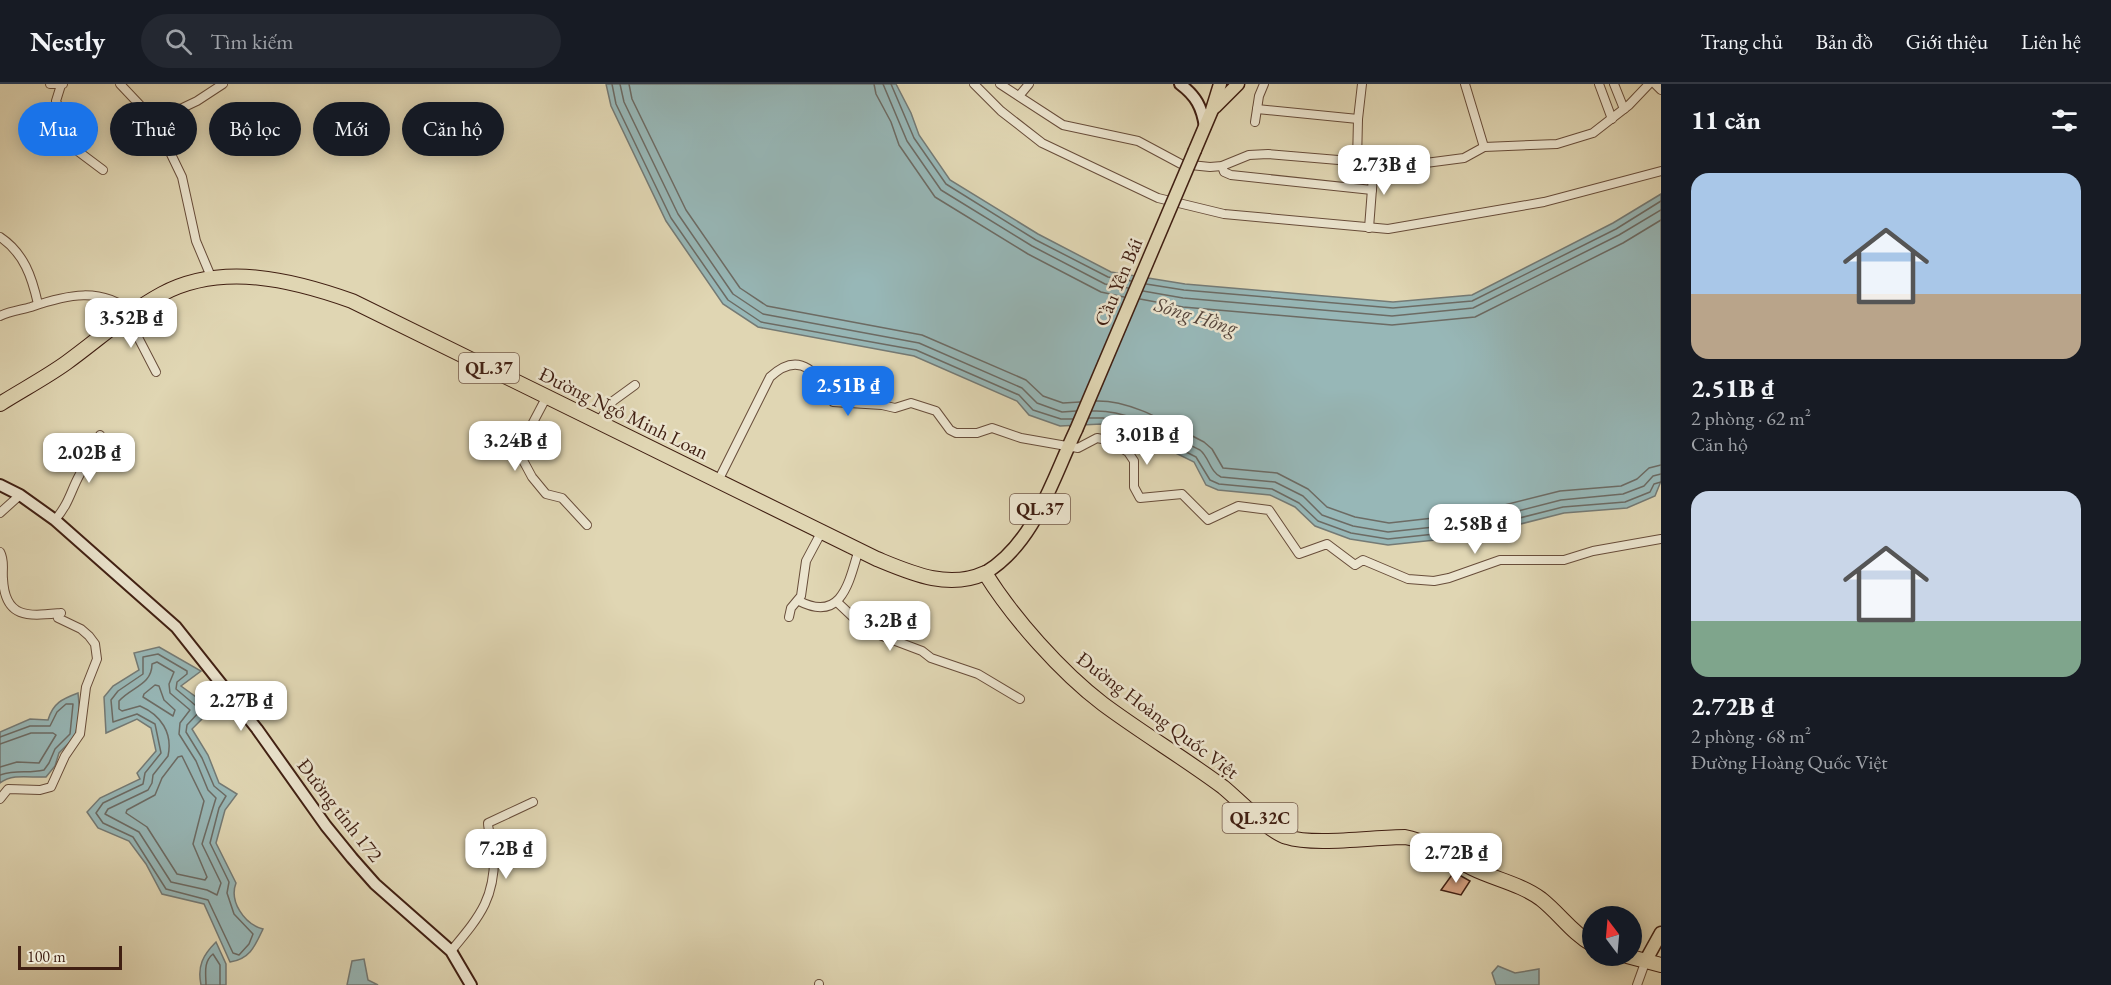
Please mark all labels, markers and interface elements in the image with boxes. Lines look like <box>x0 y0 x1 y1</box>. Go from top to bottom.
search box <box>141 14 561 68</box>
text: Nestly <box>30 23 105 59</box>
icon: search <box>162 25 195 58</box>
text: Tìm kiếm <box>210 27 293 56</box>
text: Trang chủ <box>1701 28 1783 55</box>
text: Bản đồ <box>1816 28 1873 55</box>
text: Giới thiệu <box>1906 28 1988 55</box>
text: Liên hệ <box>2021 28 2081 55</box>
chip: Mua <box>18 102 98 156</box>
chip: Thuê <box>110 102 197 156</box>
chip: Bộ lọc <box>209 102 301 156</box>
chip: Mới <box>313 102 390 156</box>
chip: Căn hộ <box>402 102 504 156</box>
text: 11 căn <box>1691 103 1761 137</box>
icon: filters <box>2048 104 2081 137</box>
pin: 2.73B ₫ <box>1329 145 1439 196</box>
text: 2.73B ₫ <box>1352 151 1416 177</box>
icon: home <box>1832 212 1940 320</box>
street label: Cầu Yên Bái <box>1088 234 1148 330</box>
water label: Sông Hồng <box>1150 290 1242 341</box>
pin: 3.52B ₫ <box>76 298 186 349</box>
text: 3.52B ₫ <box>99 304 163 330</box>
road number: QL.37 <box>459 353 519 383</box>
street label: Đường Ngô Minh Loan <box>535 361 714 466</box>
pin: 2.51B ₫ <box>793 366 903 417</box>
text: 2.51B ₫ <box>1691 371 1774 405</box>
text: 2.51B ₫ <box>816 372 880 398</box>
text: 2 phòng · 62 m² <box>1691 405 1811 431</box>
pin: 3.01B ₫ <box>1092 415 1202 466</box>
pin: 3.24B ₫ <box>460 421 570 472</box>
text: 3.01B ₫ <box>1115 421 1179 447</box>
text: 3.24B ₫ <box>483 427 547 453</box>
text: Căn hộ <box>1691 431 1748 457</box>
pin: 2.02B ₫ <box>34 433 144 484</box>
text: 2.02B ₫ <box>57 439 121 465</box>
road number: QL.37 <box>1010 494 1070 524</box>
pin: 2.58B ₫ <box>1420 504 1530 555</box>
text: 2.58B ₫ <box>1443 510 1507 536</box>
icon: home <box>1832 530 1940 638</box>
pin: 3.2B ₫ <box>841 601 939 652</box>
text: 3.2B ₫ <box>863 607 917 633</box>
street label: Đường Hoàng Quốc Việt <box>1072 645 1245 785</box>
pin: 2.27B ₫ <box>186 681 296 732</box>
text: 2.27B ₫ <box>209 687 273 713</box>
text: 2.72B ₫ <box>1691 689 1774 723</box>
text: 2 phòng · 68 m² <box>1691 723 1811 749</box>
text: Đường Hoàng Quốc Việt <box>1691 749 1887 775</box>
street label: Đường tỉnh 172 <box>291 753 389 867</box>
road number: QL.32C <box>1222 803 1298 833</box>
pin: 7.2B ₫ <box>457 829 555 880</box>
pin: 2.72B ₫ <box>1401 833 1511 884</box>
text: 7.2B ₫ <box>479 835 533 861</box>
text: 2.72B ₫ <box>1424 839 1488 865</box>
north arrow <box>1582 906 1642 966</box>
map controls <box>1582 906 1642 966</box>
scale bar <box>18 943 122 970</box>
text: 100 m <box>27 946 66 967</box>

